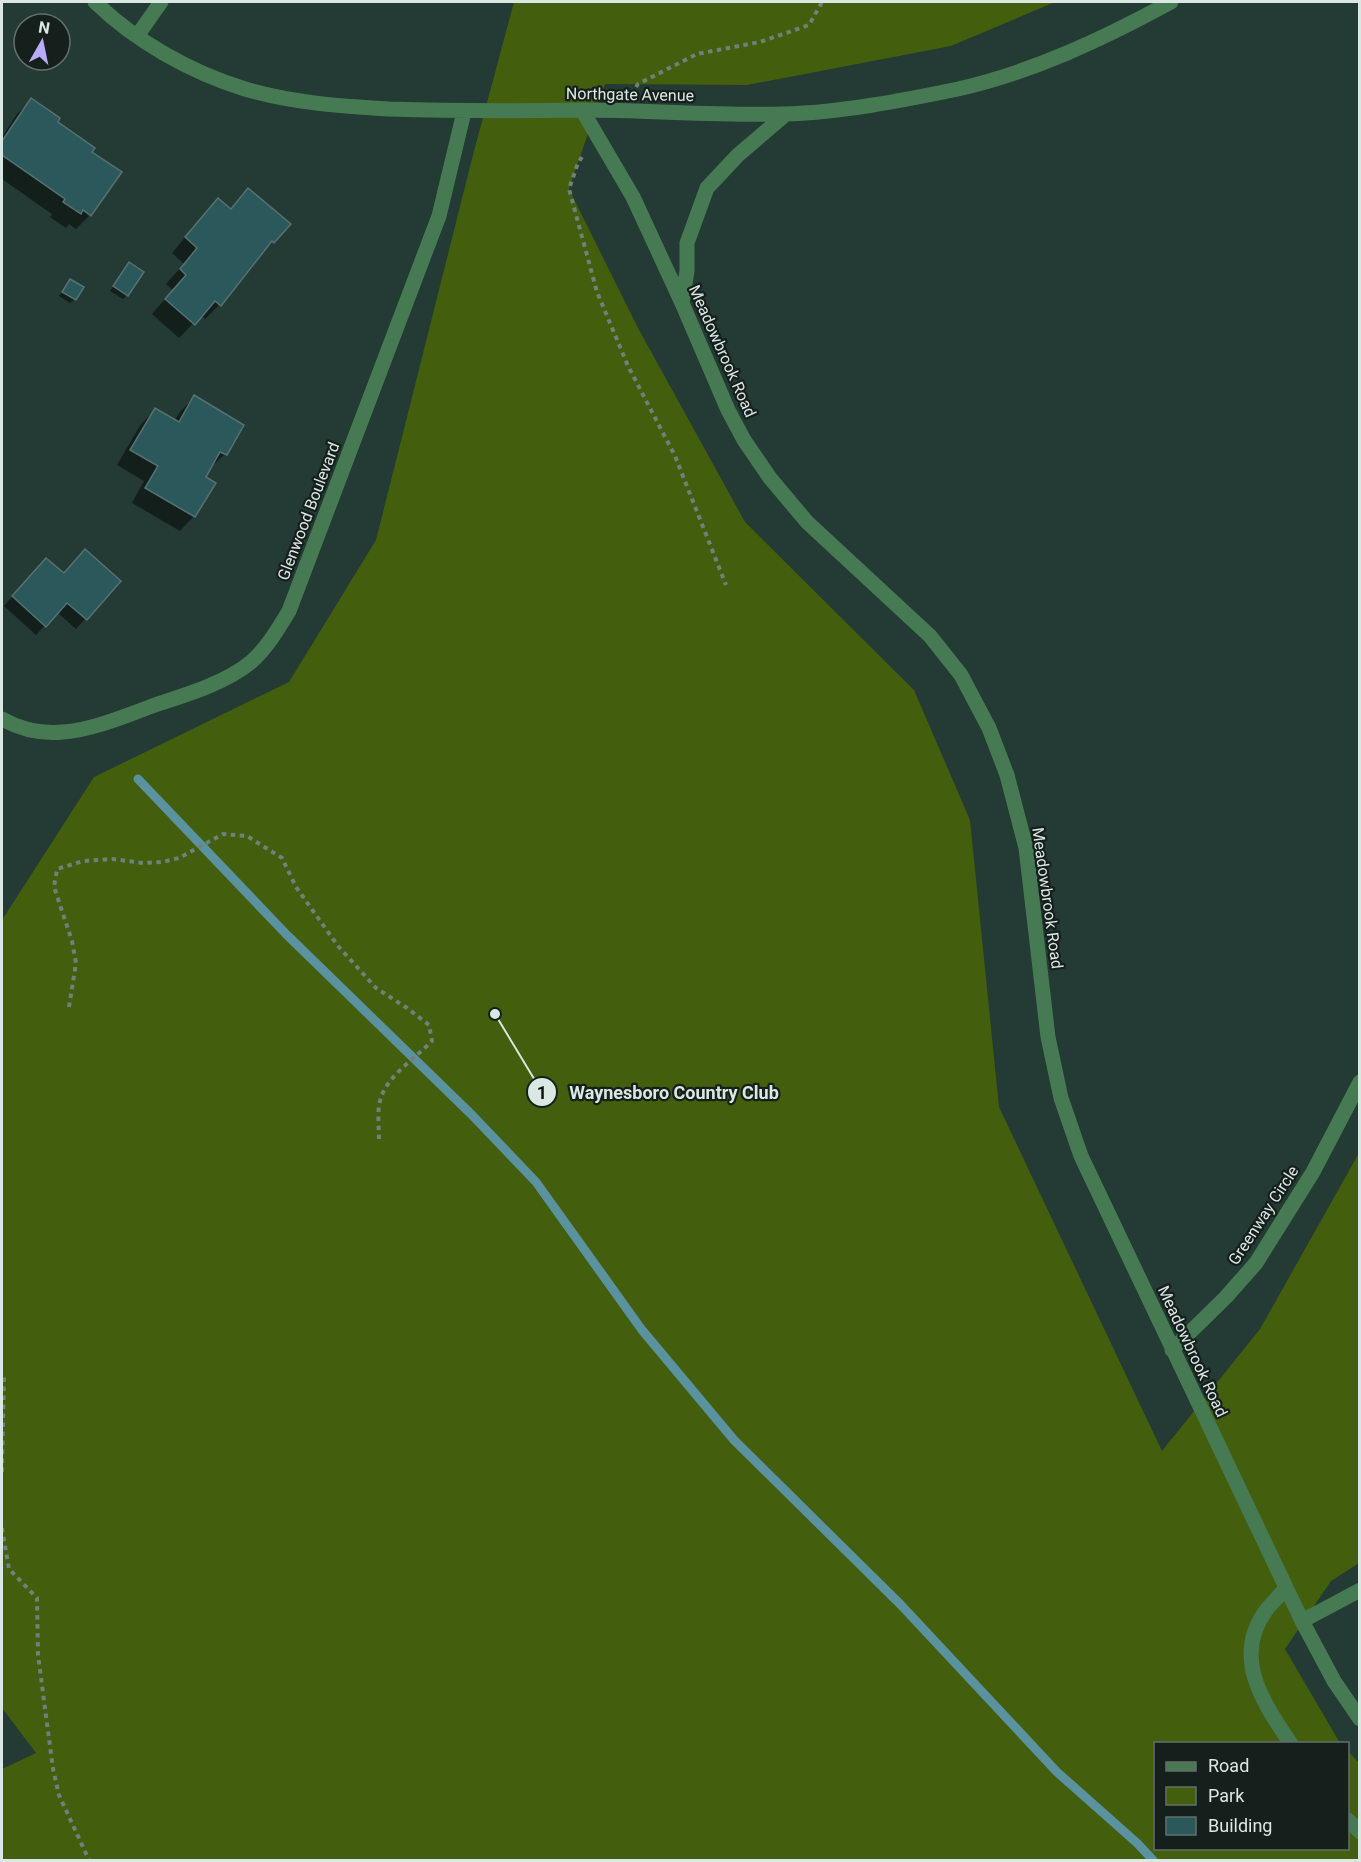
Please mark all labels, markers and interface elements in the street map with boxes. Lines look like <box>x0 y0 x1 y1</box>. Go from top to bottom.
north arrow <box>12 12 72 72</box>
text: N <box>37 17 51 38</box>
street label: Northgate Avenue <box>566 84 694 105</box>
street label: Meadowbrook Road <box>685 282 760 420</box>
street label: Glenwood Boulevard <box>273 440 344 583</box>
street label: Meadowbrook Road <box>1028 826 1067 970</box>
callout: Waynesboro Country Club <box>527 1074 791 1110</box>
text: 1 <box>537 1082 547 1103</box>
text: Waynesboro Country Club <box>569 1082 779 1103</box>
street label: Greenway Circle <box>1224 1162 1303 1268</box>
street label: Meadowbrook Road <box>1154 1283 1231 1420</box>
legend <box>1154 1742 1349 1850</box>
text: Road <box>1208 1755 1249 1776</box>
text: Park <box>1208 1785 1245 1806</box>
text: Building <box>1208 1815 1272 1836</box>

